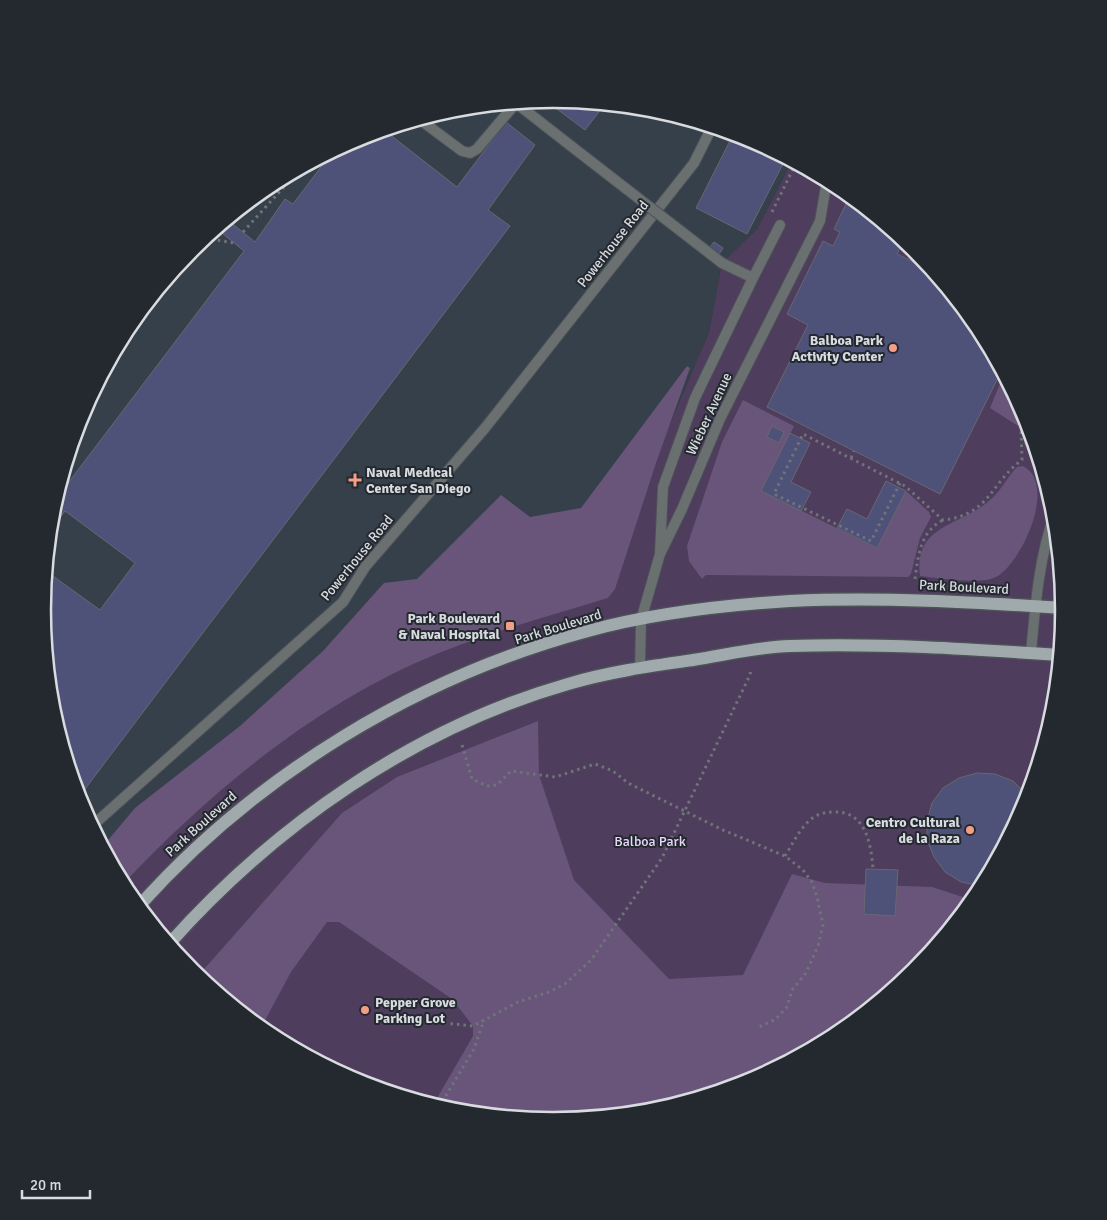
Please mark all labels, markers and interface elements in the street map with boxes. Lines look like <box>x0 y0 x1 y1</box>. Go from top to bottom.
street label: Powerhouse Road <box>574 197 652 291</box>
place label: Balboa Park Activity Center <box>792 332 884 365</box>
marker: Balboa Park Activity Center <box>887 342 899 354</box>
street label: Wieber Avenue <box>682 370 736 458</box>
place label: Naval Medical Center San Diego <box>366 464 471 497</box>
marker: Naval Medical Center San Diego <box>348 473 362 487</box>
street label: Powerhouse Road <box>317 512 397 604</box>
street label: Park Boulevard <box>919 576 1009 598</box>
street label: Park Boulevard <box>512 606 604 648</box>
place label: Park Boulevard & Naval Hospital <box>398 610 501 643</box>
marker: Park Boulevard & Naval Hospital <box>504 620 516 632</box>
street label: Park Boulevard <box>162 788 240 860</box>
place label: Centro Cultural de la Raza <box>866 814 961 847</box>
marker: Centro Cultural de la Raza <box>964 824 976 836</box>
park label: Balboa Park <box>614 833 686 850</box>
place label: Pepper Grove Parking Lot <box>375 994 456 1027</box>
marker: Pepper Grove Parking Lot <box>359 1004 371 1016</box>
scale bar <box>22 1168 90 1200</box>
text: 20 m <box>30 1176 61 1194</box>

